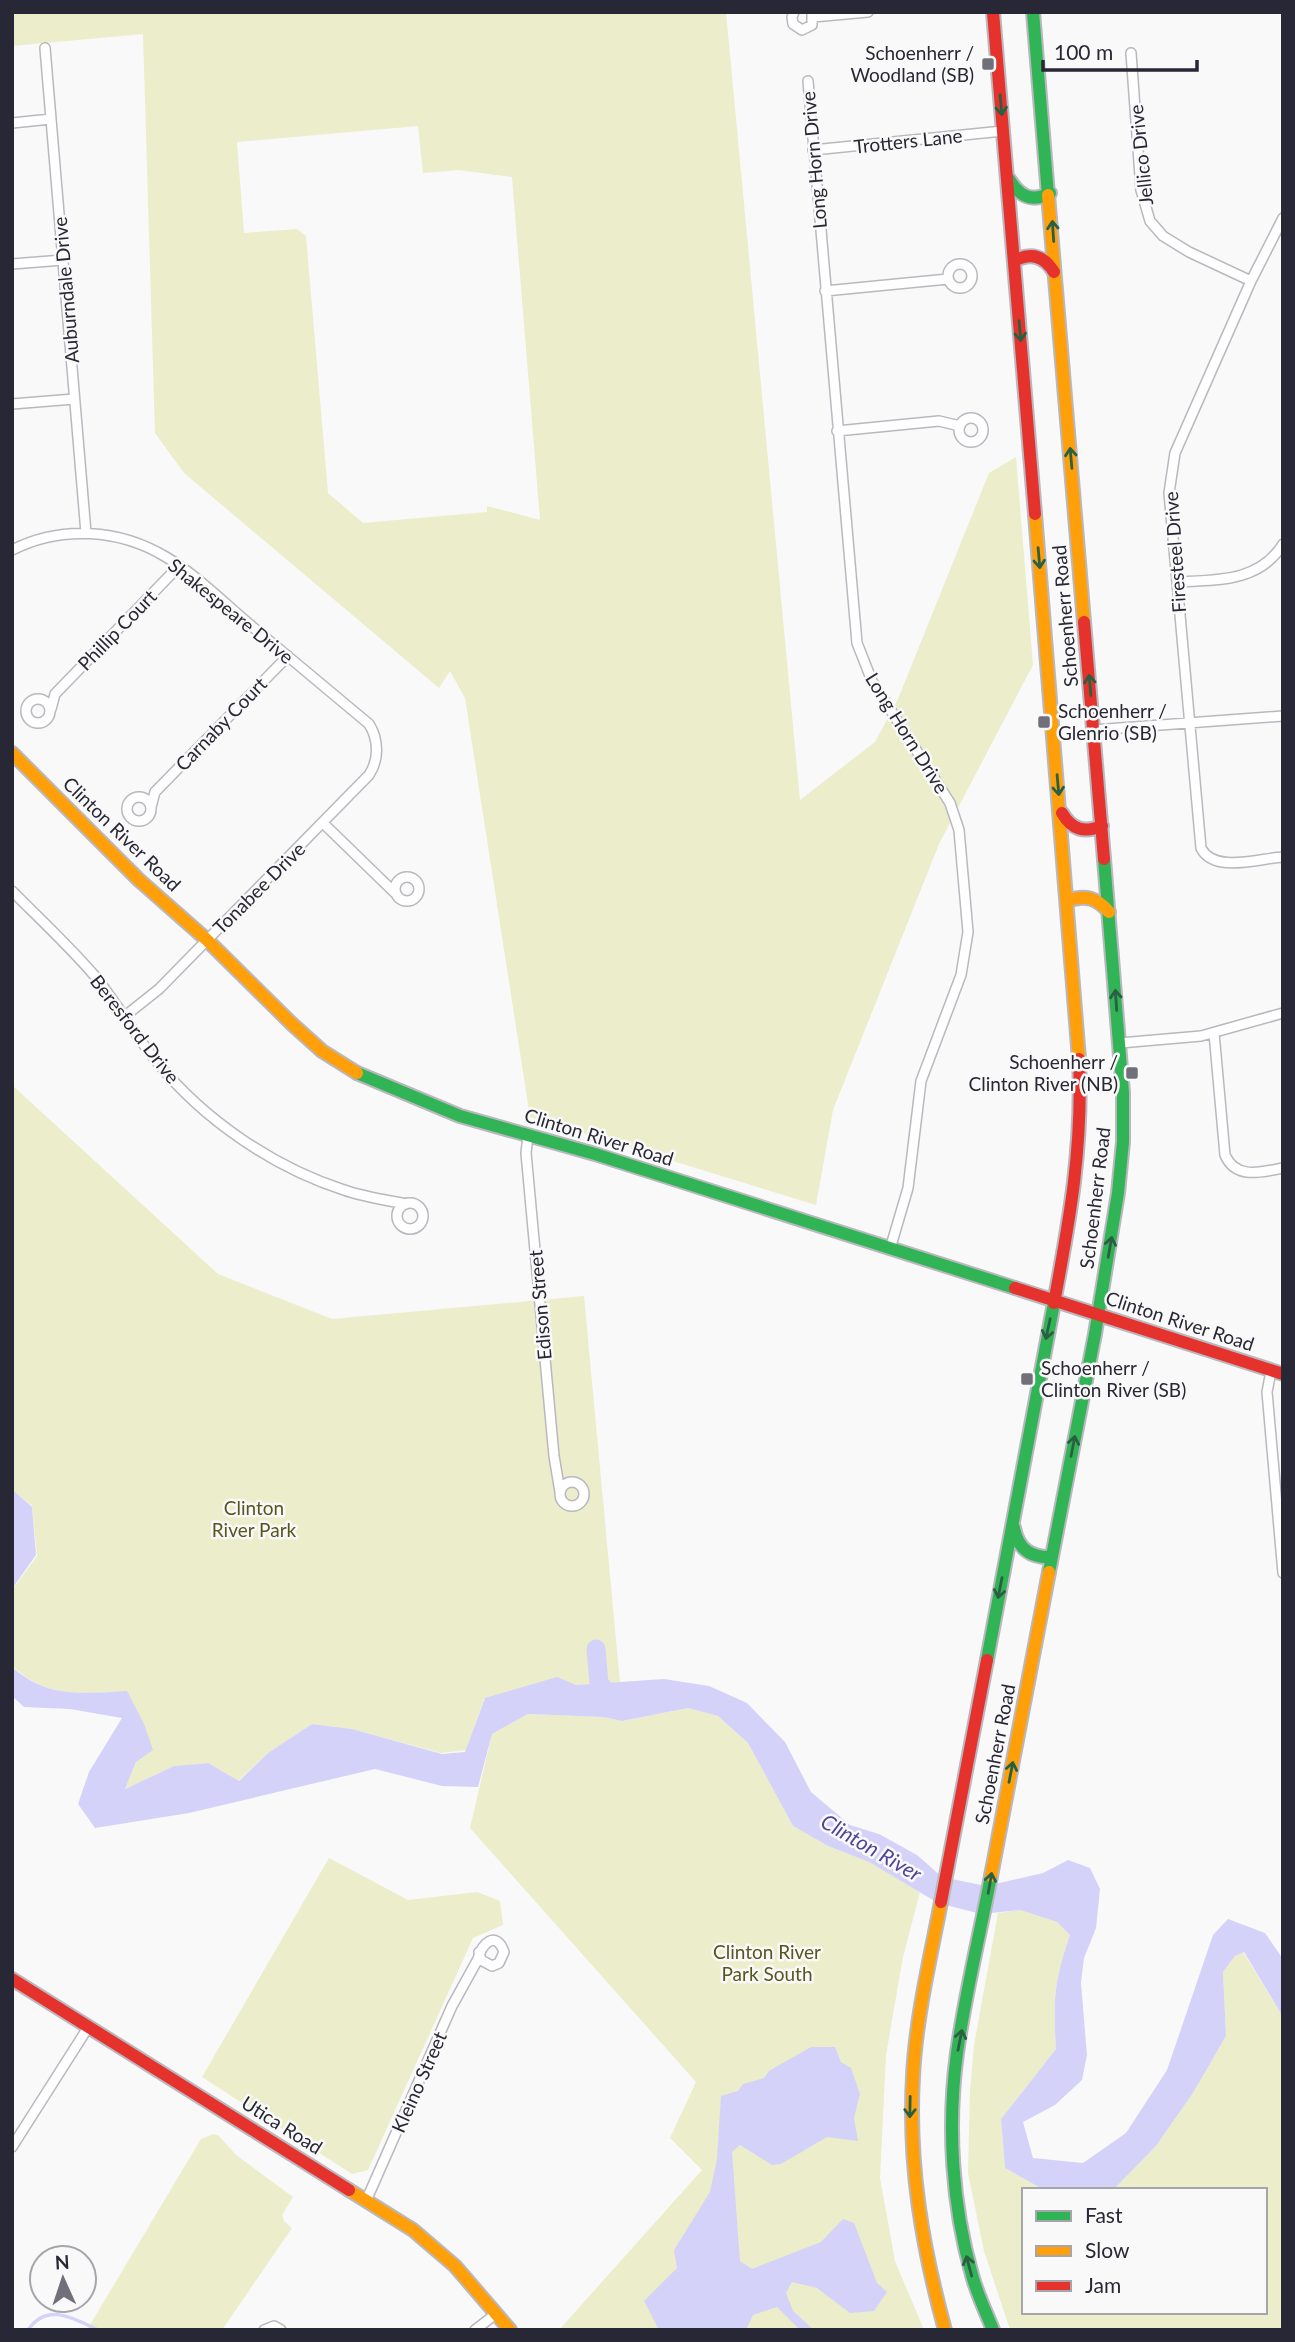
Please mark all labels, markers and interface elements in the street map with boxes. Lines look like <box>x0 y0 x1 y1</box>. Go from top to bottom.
scale bar <box>1043 28 1197 72</box>
text: 100 m <box>1054 39 1113 64</box>
place label: Schoenherr / Woodland (SB) <box>850 41 974 86</box>
marker: Schoenherr / Woodland (SB) <box>980 56 996 72</box>
street label: Long Horn Drive <box>796 90 831 230</box>
one-way arrow <box>995 93 1008 115</box>
street label: Jellico Drive <box>1124 104 1157 207</box>
street label: Trotters Lane <box>853 123 963 158</box>
street label: Auburndale Drive <box>48 216 83 364</box>
one-way arrow <box>1046 220 1059 243</box>
one-way arrow <box>1014 320 1027 342</box>
one-way arrow <box>1064 447 1077 470</box>
street label: Firesteel Drive <box>1159 491 1190 613</box>
street label: Schoenherr Road <box>1047 544 1082 688</box>
one-way arrow <box>1033 546 1046 569</box>
street label: Shakespeare Drive <box>164 553 299 668</box>
street label: Phillip Court <box>73 584 161 675</box>
street label: Long Horn Drive <box>861 668 954 797</box>
street label: Carnaby Court <box>170 672 271 775</box>
one-way arrow <box>1083 674 1096 696</box>
place label: Schoenherr / Glenrio (SB) <box>1058 699 1167 744</box>
marker: Schoenherr / Glenrio (SB) <box>1036 714 1052 730</box>
street label: Clinton River Road <box>59 772 186 896</box>
one-way arrow <box>1052 773 1065 796</box>
street label: Tonabee Drive <box>208 837 309 938</box>
street label: Beresford Drive <box>86 970 185 1088</box>
one-way arrow <box>1109 990 1122 1012</box>
place label: Schoenherr / Clinton River (NB) <box>969 1050 1118 1095</box>
marker: Schoenherr / Clinton River (NB) <box>1124 1065 1140 1081</box>
street label: Clinton River Road <box>522 1103 676 1170</box>
street label: Schoenherr Road <box>1074 1126 1115 1270</box>
one-way arrow <box>1104 1236 1117 1259</box>
street label: Edison Street <box>523 1249 556 1361</box>
street label: Clinton River Road <box>1103 1286 1257 1355</box>
one-way arrow <box>1041 1317 1055 1340</box>
place label: Schoenherr / Clinton River (SB) <box>1041 1356 1186 1401</box>
marker: Schoenherr / Clinton River (SB) <box>1019 1371 1035 1387</box>
one-way arrow <box>1067 1435 1081 1458</box>
park label: Clinton River Park <box>212 1496 297 1541</box>
one-way arrow <box>993 1576 1006 1599</box>
street label: Schoenherr Road <box>970 1682 1019 1826</box>
one-way arrow <box>1005 1761 1018 1784</box>
water label: Clinton River <box>817 1808 927 1886</box>
one-way arrow <box>984 1872 998 1895</box>
park label: Clinton River Park South <box>713 1940 821 1985</box>
street label: Kleino Street <box>386 2028 451 2136</box>
one-way arrow <box>953 2029 967 2052</box>
street label: Utica Road <box>238 2091 327 2158</box>
one-way arrow <box>904 2095 917 2118</box>
legend <box>1022 2188 1267 2314</box>
text: Fast <box>1085 2202 1123 2227</box>
text: Slow <box>1085 2237 1130 2262</box>
north arrow <box>28 2244 98 2314</box>
text: N <box>54 2250 70 2273</box>
one-way arrow <box>962 2255 975 2277</box>
text: Jam <box>1085 2272 1121 2297</box>

